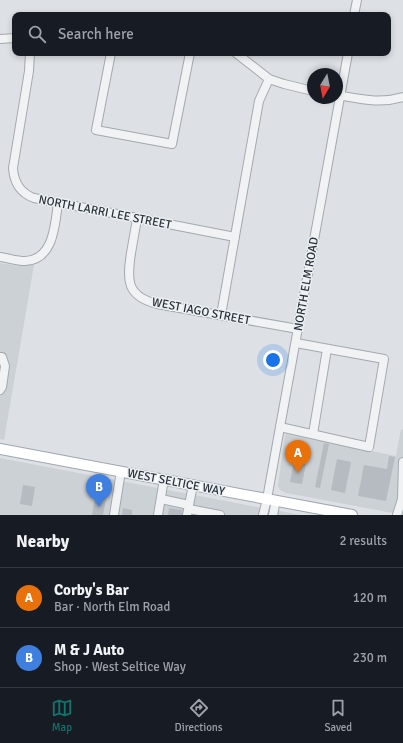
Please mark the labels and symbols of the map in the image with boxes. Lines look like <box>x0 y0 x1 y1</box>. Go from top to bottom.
north arrow <box>307 68 343 104</box>
street label: NORTH LARRI LEE STREET <box>37 192 173 233</box>
street label: NORTH ELM ROAD <box>291 236 322 332</box>
street label: WEST IAGO STREET <box>150 295 251 328</box>
your location <box>263 350 283 370</box>
pin: A <box>285 440 311 473</box>
street label: WEST SELTICE WAY <box>126 466 226 499</box>
pin: B <box>86 474 112 507</box>

